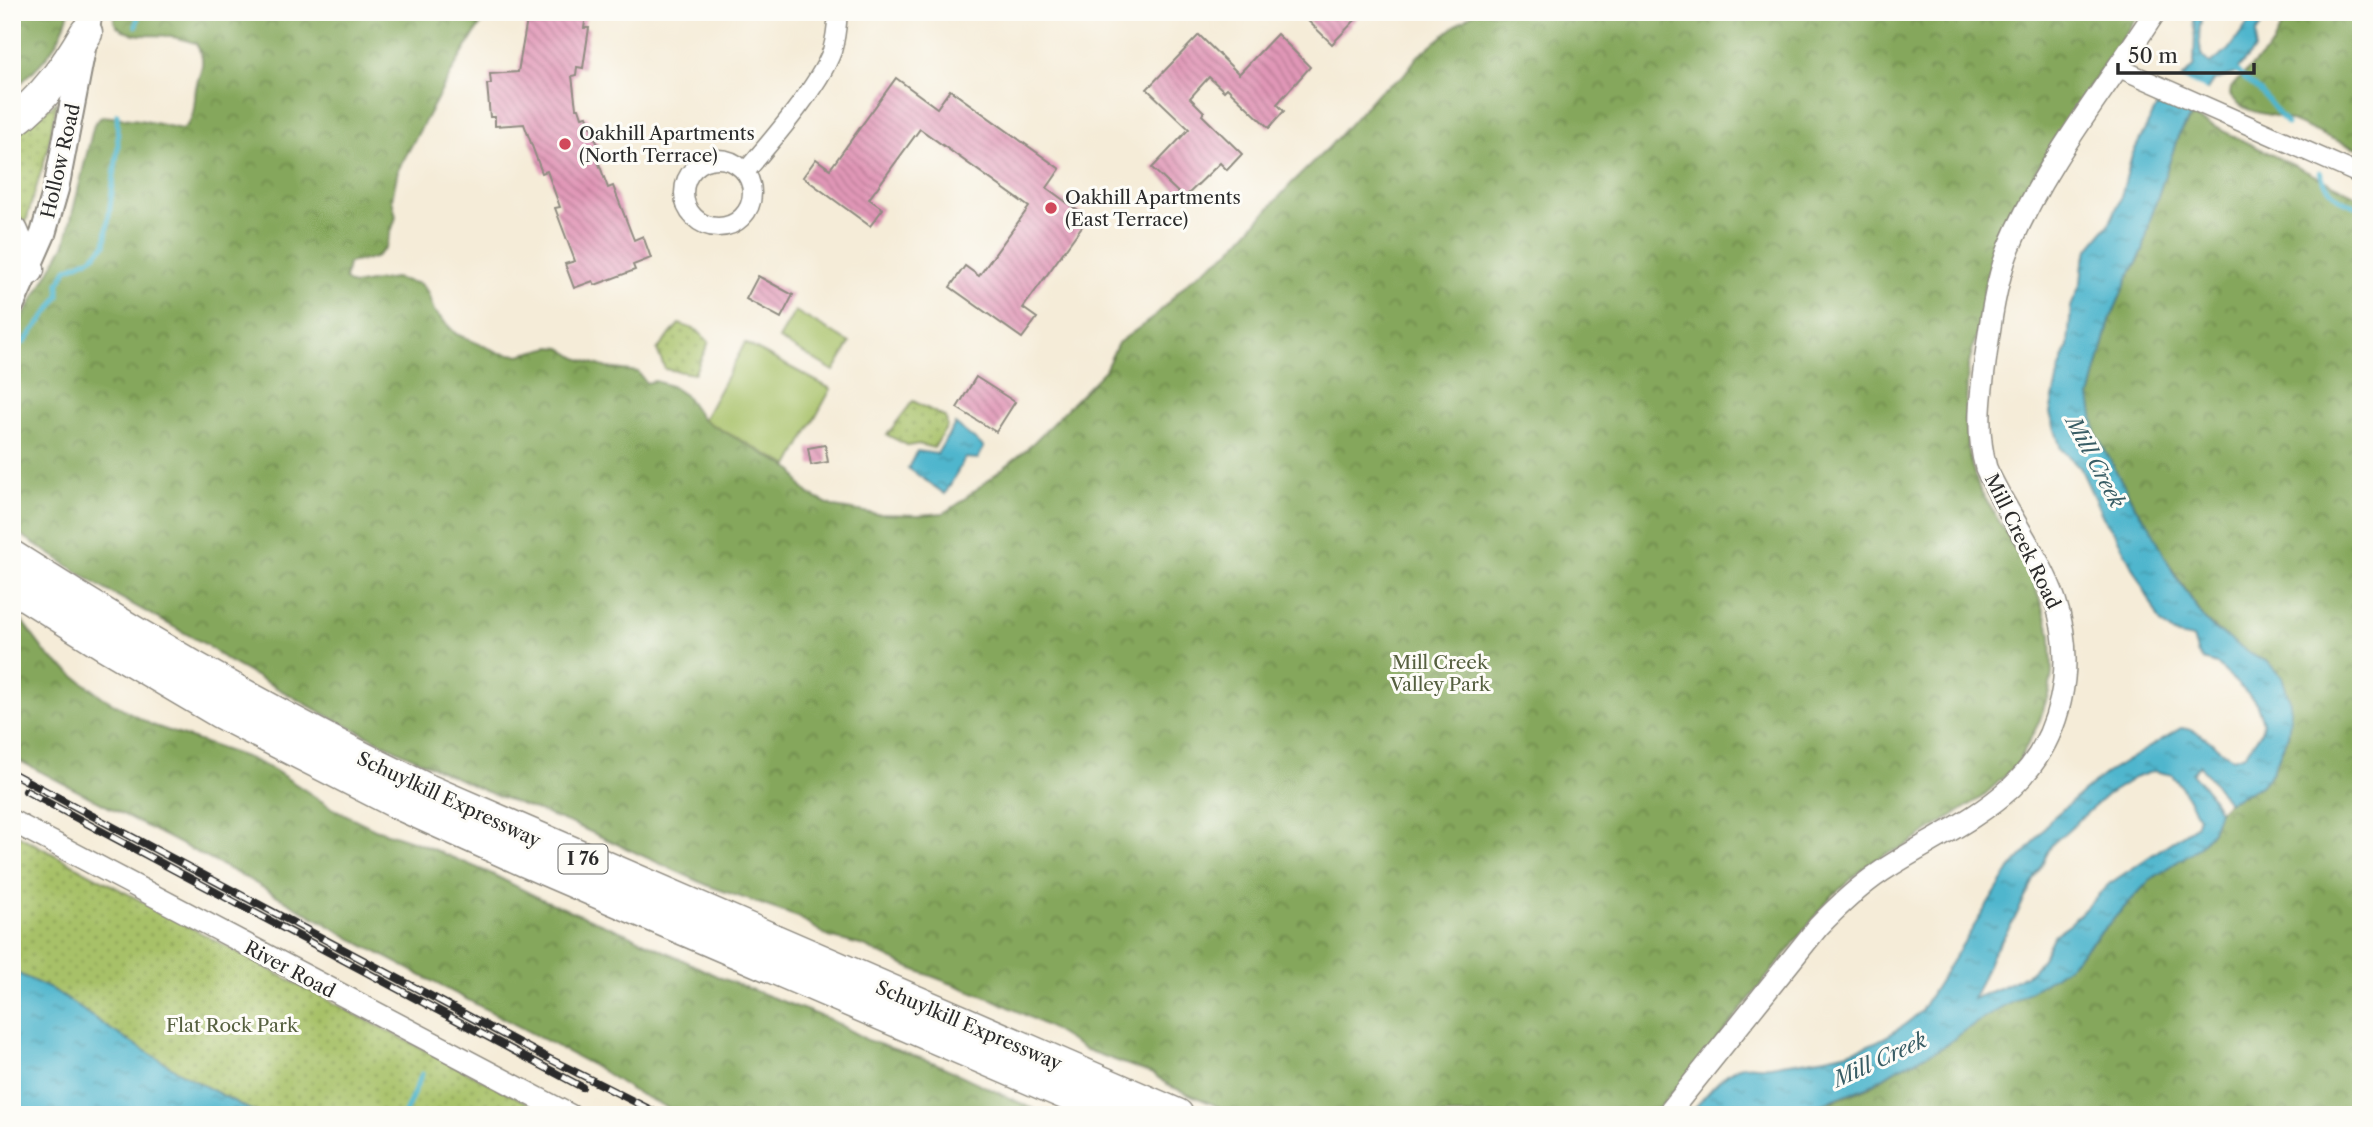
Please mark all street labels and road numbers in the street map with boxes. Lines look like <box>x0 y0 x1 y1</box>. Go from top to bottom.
street label: Hollow Road <box>36 101 85 221</box>
street label: Mill Creek Road <box>1980 470 2065 613</box>
street label: Schuylkill Expressway <box>353 747 545 852</box>
road number: I 76 <box>558 844 608 874</box>
street label: River Road <box>240 936 339 1003</box>
street label: Schuylkill Expressway <box>872 976 1066 1075</box>

